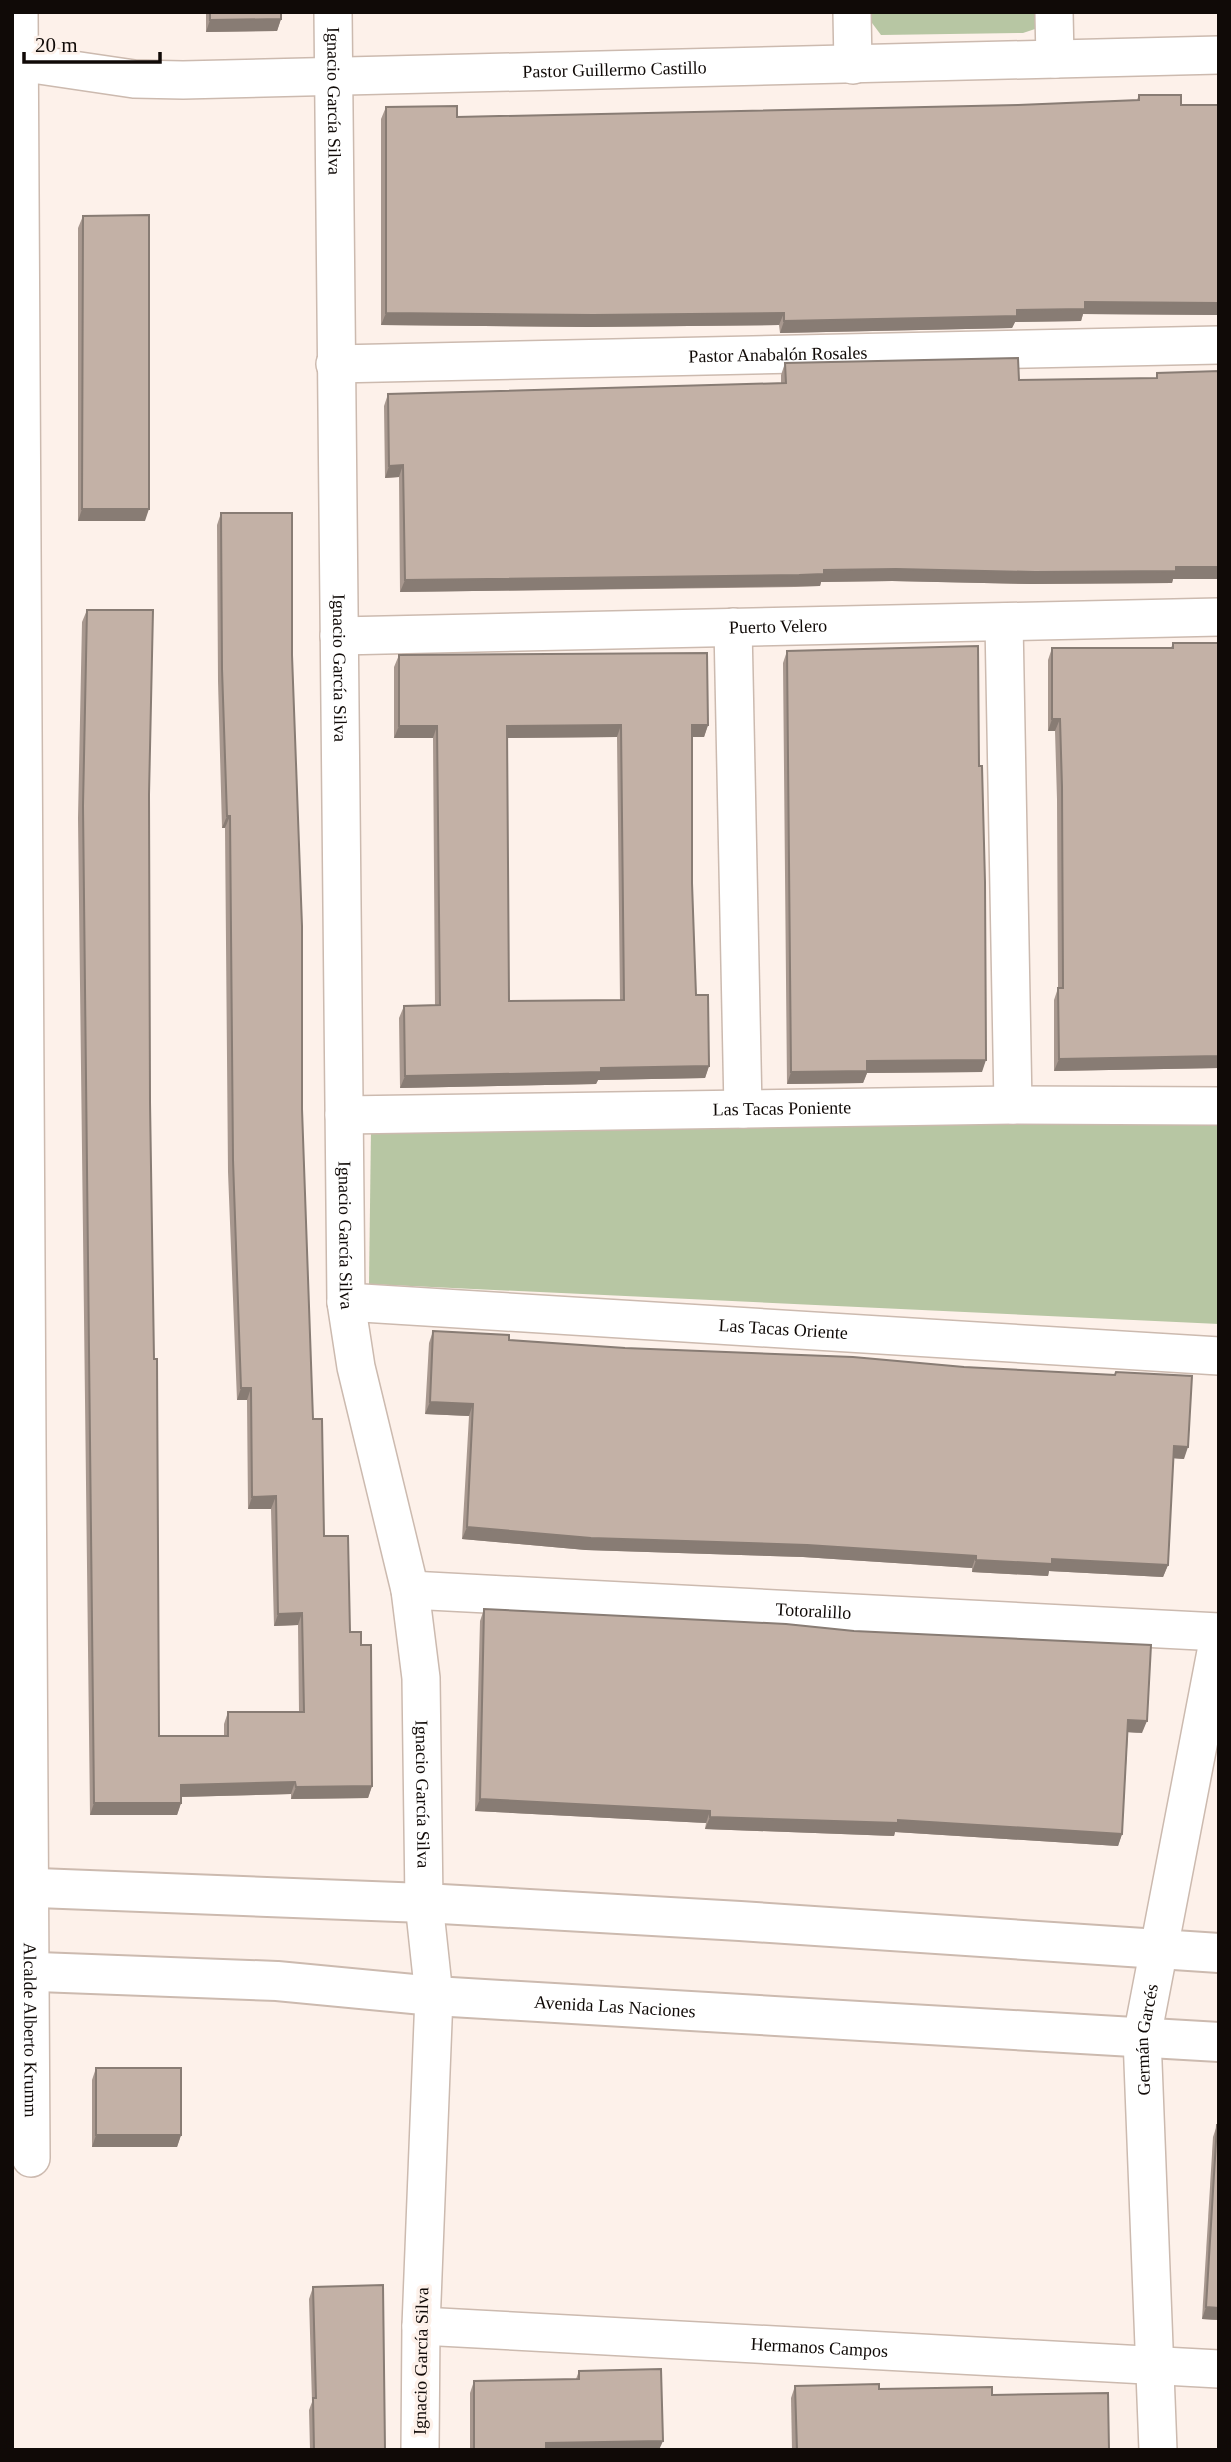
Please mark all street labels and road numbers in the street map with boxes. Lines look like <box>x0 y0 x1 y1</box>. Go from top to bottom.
street label: Ignacio García Silva <box>323 27 345 175</box>
street label: Pastor Guillermo Castillo <box>522 57 707 82</box>
street label: Pastor Anabalón Rosales <box>688 343 868 366</box>
street label: Ignacio García Silva <box>329 594 350 742</box>
street label: Puerto Velero <box>729 615 827 638</box>
street label: Las Tacas Poniente <box>713 1097 851 1119</box>
street label: Ignacio García Silva <box>335 1161 357 1310</box>
street label: Las Tacas Oriente <box>718 1315 848 1343</box>
street label: Totoralillo <box>775 1599 852 1623</box>
street label: Ignacio García Silva <box>412 1720 434 1868</box>
street label: Alcalde Alberto Krumm <box>20 1942 41 2118</box>
street label: Germán Garcés <box>1132 1982 1162 2096</box>
street label: Avenida Las Naciones <box>533 1992 696 2021</box>
street label: Ignacio García Silva <box>410 2287 432 2435</box>
street label: Hermanos Campos <box>750 2334 889 2361</box>

